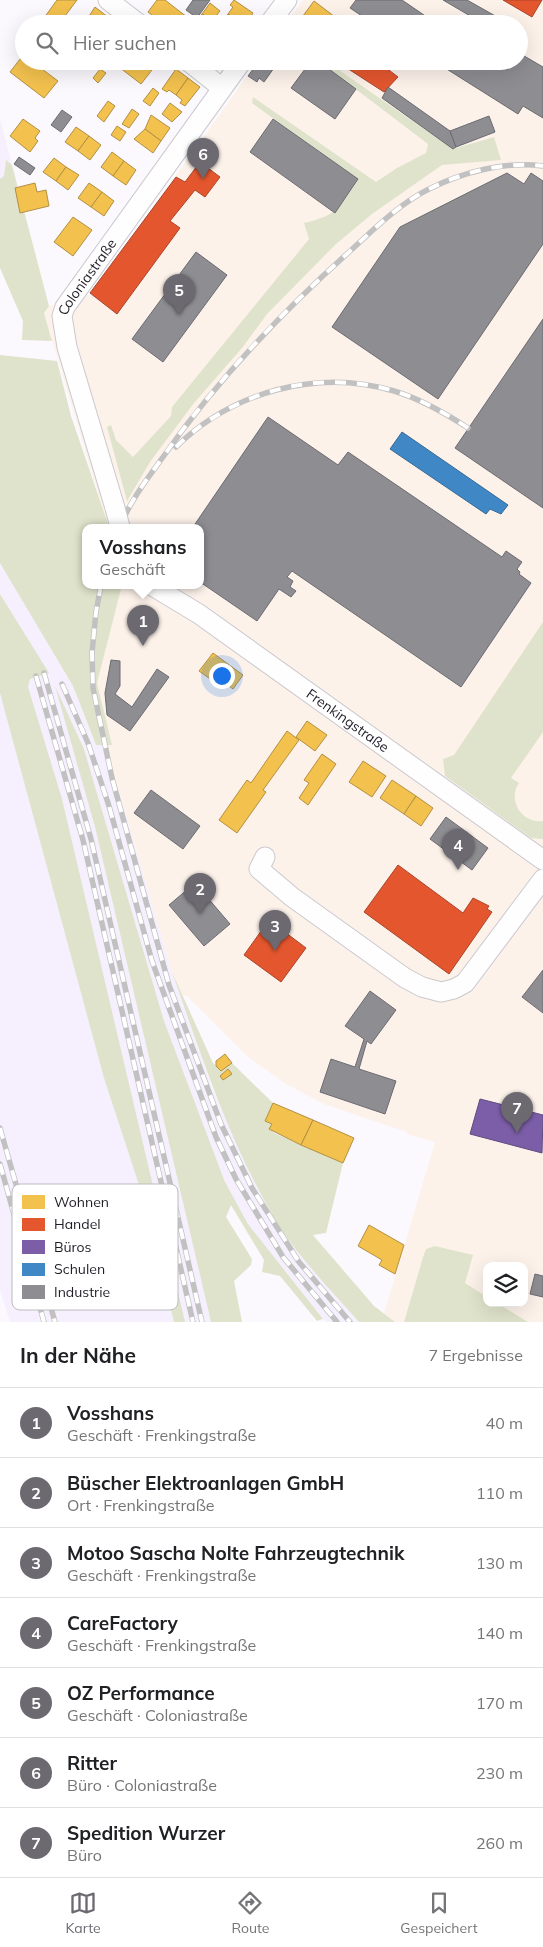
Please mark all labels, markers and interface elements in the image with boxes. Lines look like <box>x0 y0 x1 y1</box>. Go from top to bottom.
search box <box>15 15 528 70</box>
icon: search <box>33 29 61 57</box>
text: Hier suchen <box>73 31 177 55</box>
pin: 6 <box>187 138 219 179</box>
street label: Coloniastraße <box>54 235 120 317</box>
pin: 5 <box>163 274 195 315</box>
popup <box>82 524 204 589</box>
text: Vosshans <box>99 535 187 559</box>
text: Geschäft <box>99 559 165 579</box>
pin: 1 <box>127 605 159 646</box>
your location <box>209 663 235 689</box>
street label: Frenkingstraße <box>303 685 393 756</box>
pin: 4 <box>442 829 474 870</box>
pin: 2 <box>184 873 216 914</box>
pin: 3 <box>259 910 291 951</box>
pin: 7 <box>501 1092 533 1133</box>
legend <box>12 1184 178 1310</box>
text: Wohnen <box>54 1193 109 1211</box>
text: Handel <box>54 1215 101 1233</box>
text: Büros <box>54 1238 92 1256</box>
text: Schulen <box>54 1260 105 1278</box>
map controls <box>483 1262 528 1307</box>
button: layers <box>483 1262 528 1307</box>
text: Industrie <box>54 1283 110 1301</box>
text: In der Nähe <box>20 1342 136 1368</box>
text: 7 Ergebnisse <box>428 1345 523 1365</box>
text: Vosshans <box>67 1401 154 1425</box>
text: 1 <box>31 1413 41 1433</box>
text: 40 m <box>486 1413 523 1433</box>
text: Geschäft · Frenkingstraße <box>67 1425 256 1445</box>
text: Büscher Elektroanlagen GmbH <box>67 1471 344 1495</box>
text: 2 <box>31 1483 41 1503</box>
text: 110 m <box>476 1483 523 1503</box>
text: Ort · Frenkingstraße <box>67 1495 215 1515</box>
text: Motoo Sascha Nolte Fahrzeugtechnik <box>67 1541 404 1565</box>
text: 3 <box>31 1553 41 1573</box>
text: 130 m <box>476 1553 523 1573</box>
text: Geschäft · Frenkingstraße <box>67 1565 256 1585</box>
text: CareFactory <box>67 1611 178 1635</box>
text: 4 <box>31 1623 41 1643</box>
text: 140 m <box>476 1623 523 1643</box>
text: Geschäft · Frenkingstraße <box>67 1635 256 1655</box>
text: OZ Performance <box>67 1681 215 1705</box>
text: 5 <box>31 1693 41 1713</box>
text: 170 m <box>476 1693 523 1713</box>
text: Geschäft · Coloniastraße <box>67 1705 248 1725</box>
text: Ritter <box>67 1751 117 1775</box>
text: 6 <box>31 1763 41 1783</box>
text: 230 m <box>476 1763 523 1783</box>
text: Büro · Coloniastraße <box>67 1775 217 1795</box>
text: Spedition Wurzer <box>67 1821 225 1845</box>
text: 7 <box>31 1833 41 1853</box>
text: 260 m <box>476 1833 523 1853</box>
text: Büro <box>67 1845 102 1865</box>
tab: Karte <box>65 1889 101 1937</box>
tab: Route <box>231 1889 269 1937</box>
tab: Gespeichert <box>400 1889 478 1937</box>

